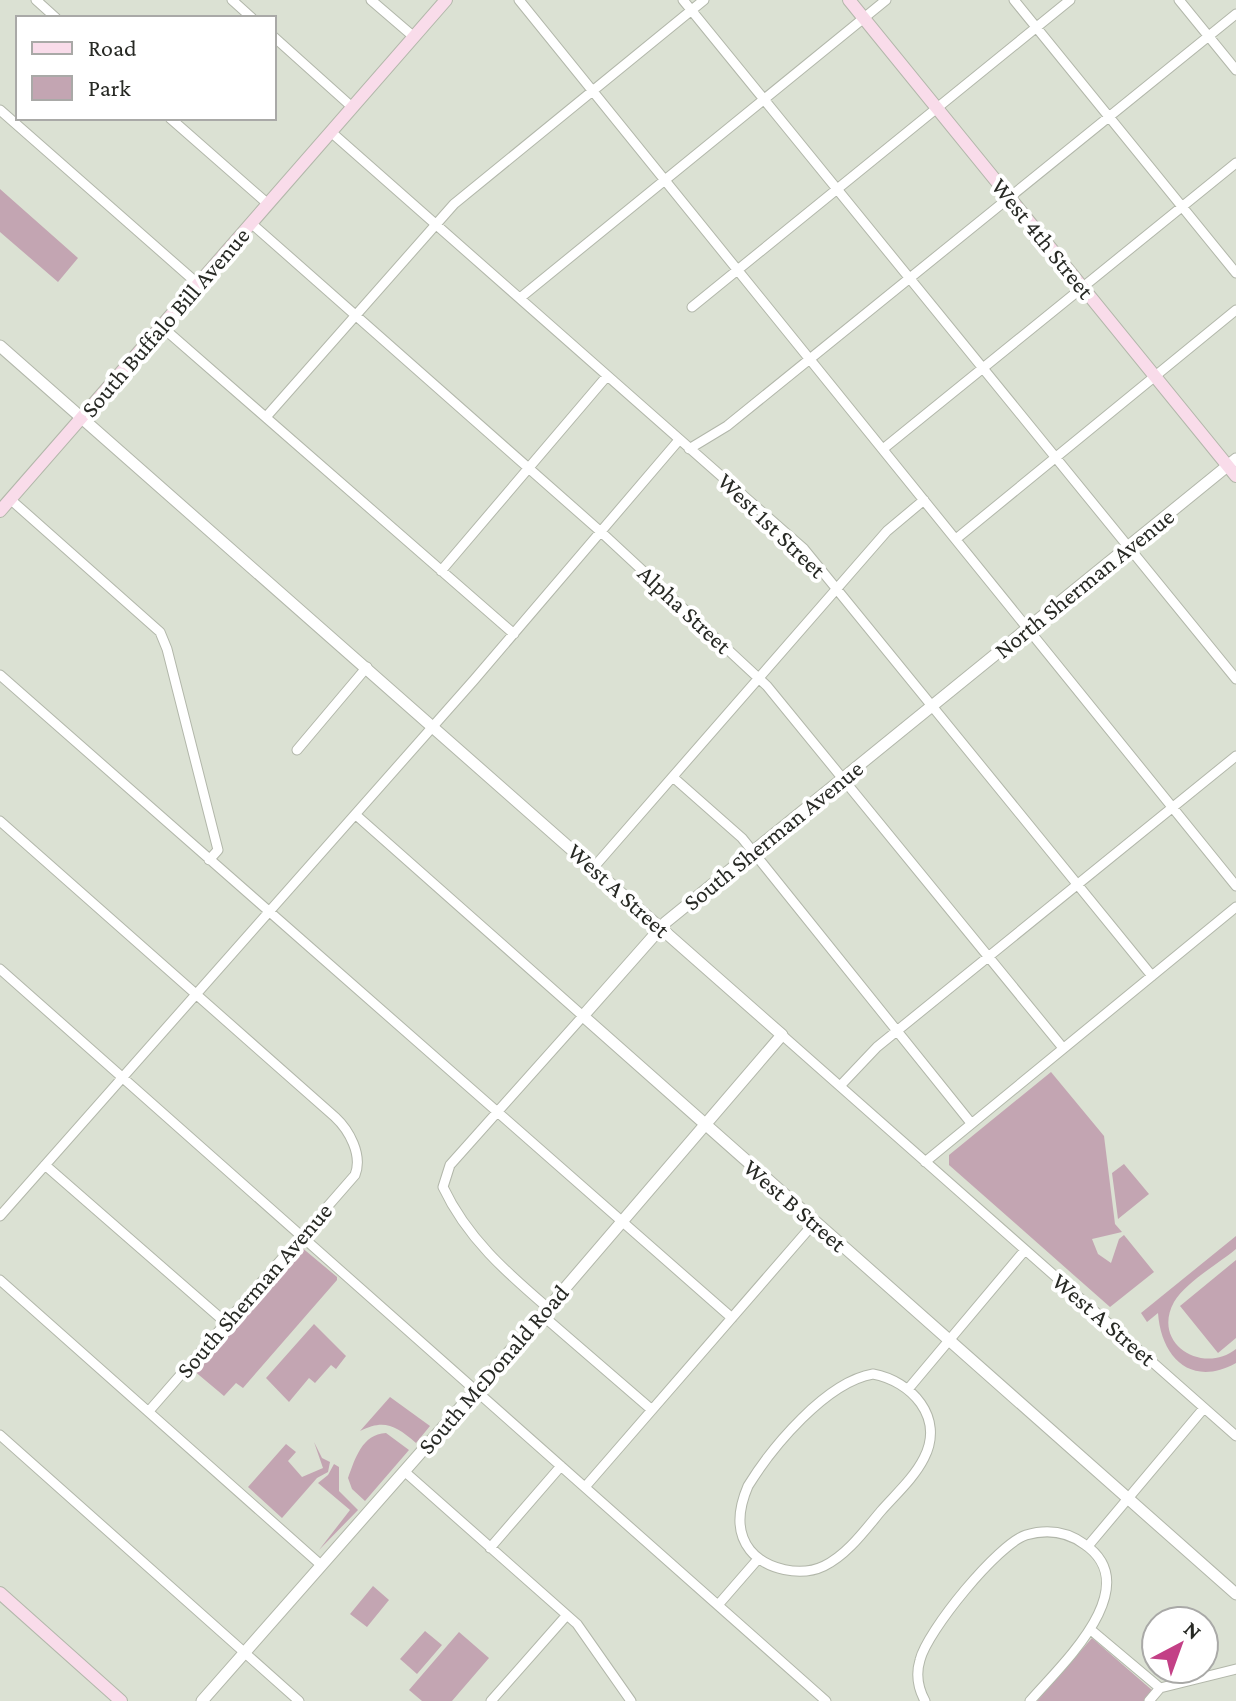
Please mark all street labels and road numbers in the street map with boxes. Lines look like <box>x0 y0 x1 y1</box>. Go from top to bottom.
street label: West 4th Street <box>986 172 1100 305</box>
street label: South Buffalo Bill Avenue <box>75 222 255 422</box>
street label: West 1st Street <box>712 467 832 584</box>
street label: North Sherman Avenue <box>989 502 1179 664</box>
street label: Alpha Street <box>633 559 738 660</box>
street label: South Sherman Avenue <box>678 754 868 916</box>
street label: West A Street <box>562 837 676 943</box>
street label: West B Street <box>738 1153 853 1258</box>
street label: South Sherman Avenue <box>171 1197 337 1383</box>
street label: West A Street <box>1047 1267 1162 1372</box>
street label: South McDonald Road <box>412 1279 574 1459</box>

